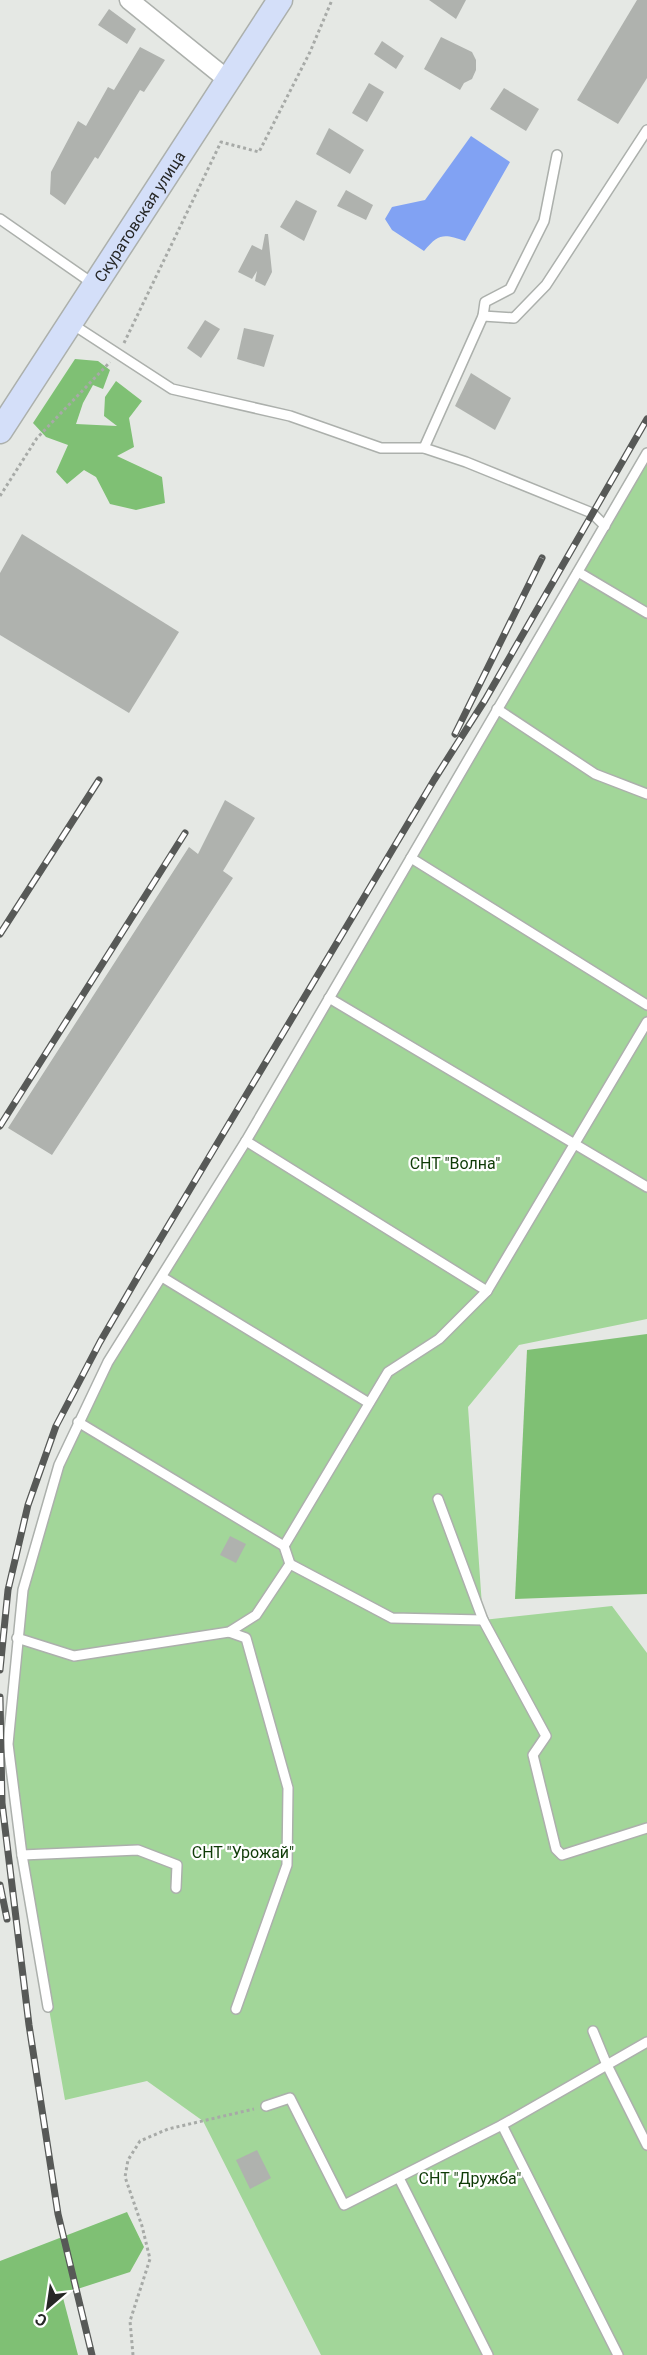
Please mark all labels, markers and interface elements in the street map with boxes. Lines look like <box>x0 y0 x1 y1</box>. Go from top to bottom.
street label: Скуратовская улица <box>90 147 189 285</box>
park label: СНТ "Волна" <box>410 1154 500 1173</box>
park label: СНТ "Урожай" <box>192 1843 294 1862</box>
park label: СНТ "Дружба" <box>419 2169 521 2188</box>
north arrow <box>18 2277 78 2337</box>
text: С <box>32 2309 50 2331</box>

